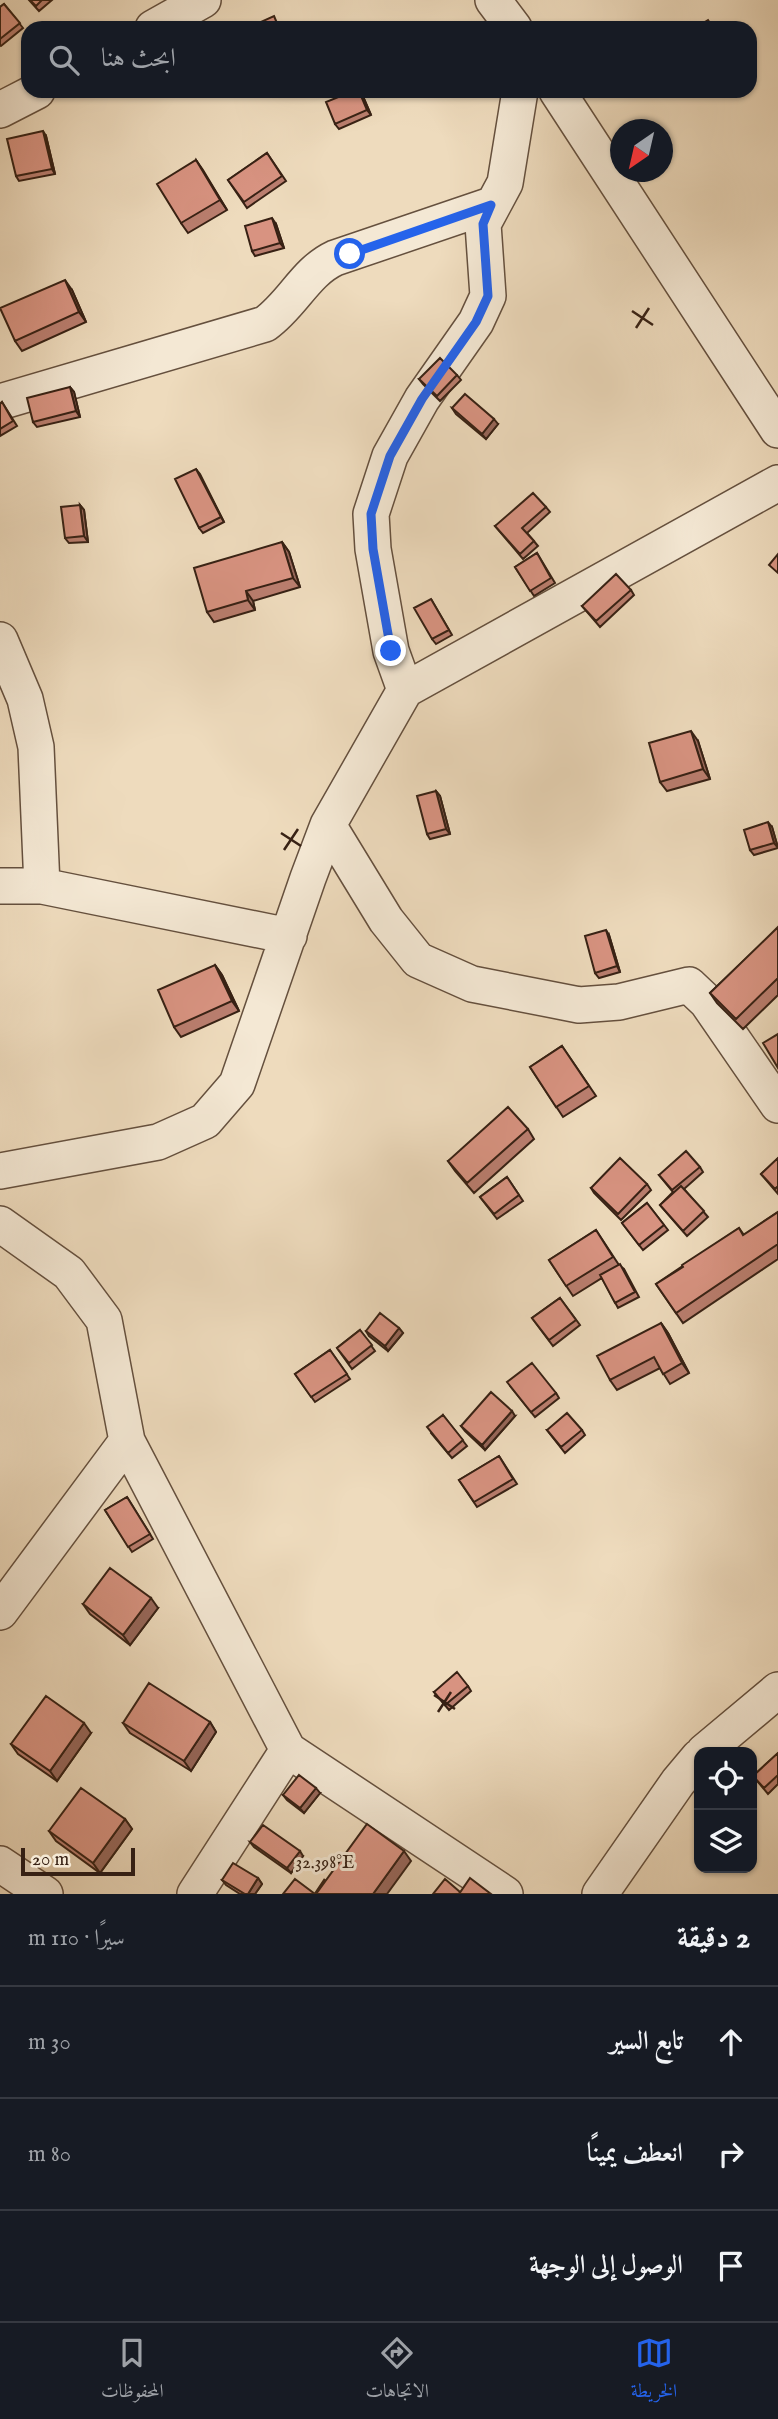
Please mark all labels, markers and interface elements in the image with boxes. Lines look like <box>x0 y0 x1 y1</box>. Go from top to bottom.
search box <box>21 21 757 98</box>
icon: search <box>45 41 83 79</box>
text: ابحث هنا <box>101 42 176 75</box>
north arrow <box>610 119 673 182</box>
route start <box>334 238 365 269</box>
route end <box>375 635 406 666</box>
map controls <box>694 1747 757 1873</box>
button: locate <box>694 1747 757 1810</box>
button: layers <box>694 1810 757 1873</box>
scale bar <box>21 1845 135 1877</box>
text: 20 m <box>32 1848 69 1872</box>
text: 32.398°E <box>296 1852 354 1875</box>
text: 2 دقيقة <box>677 1920 750 1958</box>
text: سيرًا · 110 m <box>28 1924 125 1953</box>
icon: ahead <box>712 2023 750 2061</box>
text: تابع السير <box>609 2025 683 2058</box>
text: 30 m <box>28 2028 71 2057</box>
icon: right <box>712 2135 750 2173</box>
text: انعطف يمينًا <box>587 2137 683 2170</box>
text: 80 m <box>28 2140 71 2169</box>
icon: arrive <box>712 2247 750 2285</box>
text: الوصول إلى الوجهة <box>529 2249 683 2282</box>
tab: المحفوظات <box>101 2334 164 2409</box>
tab: الاتجاهات <box>366 2334 429 2409</box>
tab: الخريطة <box>631 2334 677 2409</box>

